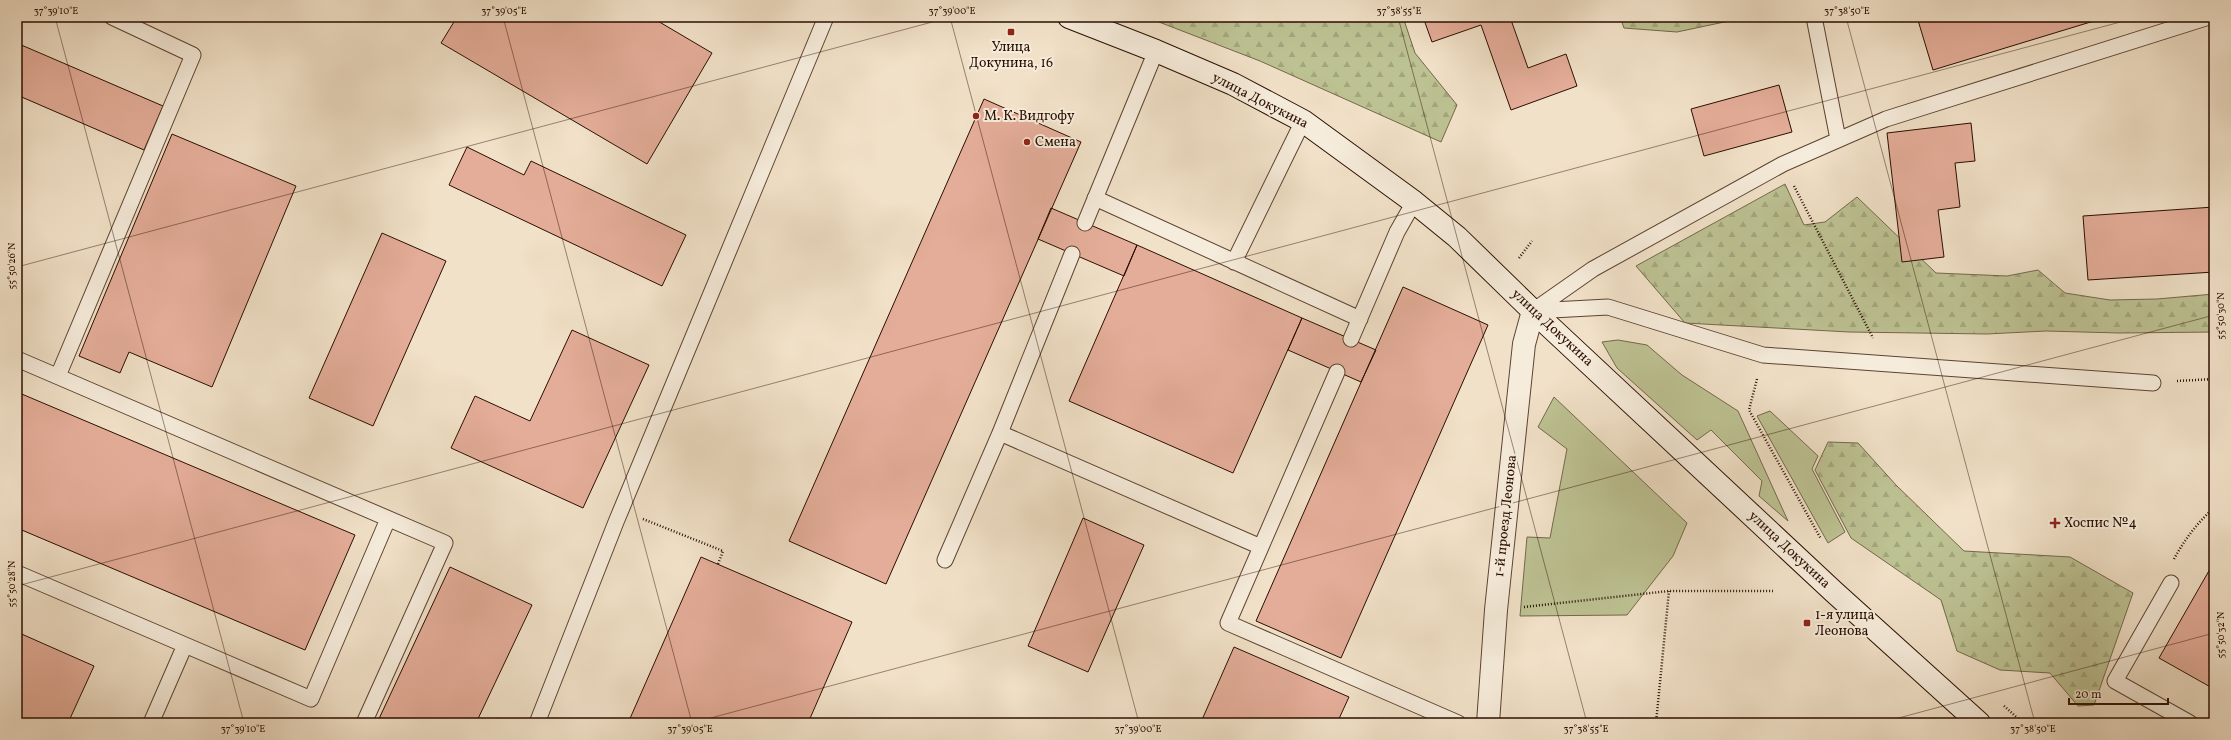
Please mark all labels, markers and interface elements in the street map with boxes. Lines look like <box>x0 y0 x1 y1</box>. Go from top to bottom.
text: 37°39'10"E <box>34 4 78 18</box>
text: 37°39'05"E <box>481 4 527 18</box>
text: 37°39'00"E <box>929 4 975 18</box>
text: 37°38'55"E <box>1377 4 1421 18</box>
text: 37°38'50"E <box>1824 4 1870 18</box>
marker: Улица Докунина, 16 <box>1006 27 1016 37</box>
place label: Улица Докунина, 16 <box>969 38 1053 73</box>
street label: улица Докукина <box>1209 69 1311 133</box>
place label: М. К. Видгофу <box>984 107 1075 126</box>
marker: М. К. Видгофу <box>971 111 981 121</box>
place label: Смена <box>1035 133 1076 152</box>
marker: Смена <box>1022 137 1032 147</box>
text: 55°50'26"N <box>5 242 19 289</box>
street label: улица Докукина <box>1507 285 1597 371</box>
text: 55°50'30"N <box>2214 292 2228 340</box>
street label: 1-й проезд Леонова <box>1490 454 1522 578</box>
street label: улица Докукина <box>1744 507 1834 593</box>
place label: Хоспис №4 <box>2064 514 2137 533</box>
marker: Хоспис №4 <box>2049 517 2061 529</box>
text: 55°50'28"N <box>5 560 19 607</box>
place label: 1-я улица Леонова <box>1815 606 1875 641</box>
text: 55°50'32"N <box>2214 611 2228 658</box>
marker: 1-я улица Леонова <box>1802 618 1812 628</box>
scale bar <box>2069 680 2168 706</box>
text: 20 m <box>2075 687 2102 703</box>
text: 37°39'10"E <box>221 722 265 736</box>
text: 37°39'05"E <box>667 722 713 736</box>
text: 37°39'00"E <box>1115 722 1161 736</box>
text: 37°38'55"E <box>1564 722 1608 736</box>
text: 37°38'50"E <box>2010 722 2056 736</box>

